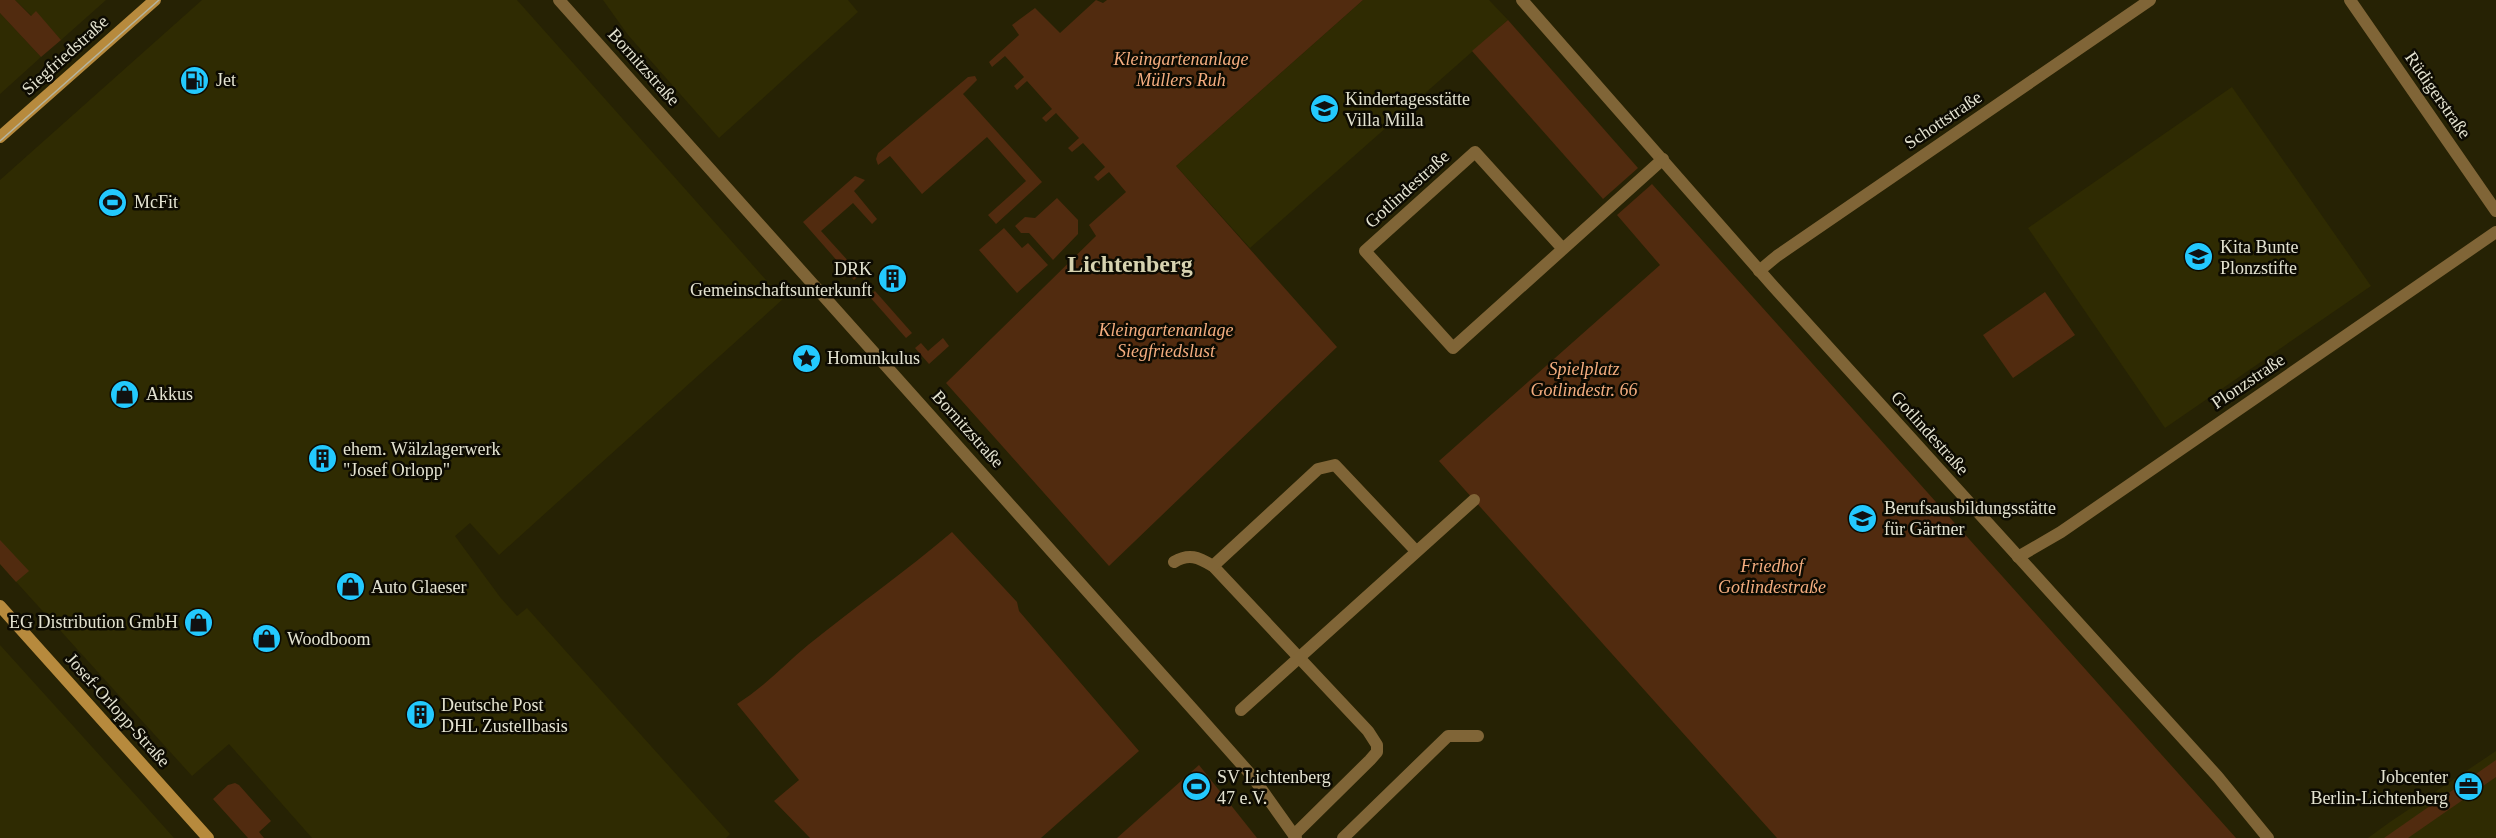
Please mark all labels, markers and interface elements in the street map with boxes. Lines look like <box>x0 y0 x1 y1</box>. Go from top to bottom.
street label: Siegfriedstraße <box>18 11 112 99</box>
street label: Bornitzstraße <box>604 24 684 110</box>
street label: Rüdigerstraße <box>2401 48 2475 142</box>
park label: Kleingartenanlage Müllers Ruh <box>1113 49 1249 90</box>
fuel station icon: Jet <box>179 64 211 96</box>
place label: Jet <box>216 70 236 90</box>
street label: Schottstraße <box>1901 87 1985 153</box>
place label: Kindertagesstätte Villa Milla <box>1345 89 1470 130</box>
school or university icon: Kindertagesstätte Villa Milla <box>1308 93 1340 125</box>
street label: Gotlindestraße <box>1361 146 1453 232</box>
sports icon: McFit <box>97 186 129 218</box>
place label: McFit <box>134 192 178 212</box>
place label: Kita Bunte Plonzstifte <box>2220 237 2299 278</box>
school or university icon: Kita Bunte Plonzstifte <box>2183 241 2215 273</box>
district label: Lichtenberg <box>1067 251 1193 277</box>
place label: DRK Gemeinschaftsunterkunft <box>690 259 872 300</box>
building icon: DRK Gemeinschaftsunterkunft <box>877 263 909 295</box>
park label: Kleingartenanlage Siegfriedslust <box>1098 320 1234 361</box>
place icon: Homunkulus <box>790 342 822 374</box>
place label: Homunkulus <box>827 348 920 368</box>
street label: Plonzstraße <box>2208 349 2288 413</box>
park label: Spielplatz Gotlindestr. 66 <box>1530 359 1638 400</box>
shop icon: Akkus <box>109 378 141 410</box>
place label: Akkus <box>146 384 193 404</box>
street label: Bornitzstraße <box>928 386 1008 472</box>
street label: Gotlindestraße <box>1887 387 1973 479</box>
place label: ehem. Wälzlagerwerk "Josef Orlopp" <box>343 439 501 480</box>
building icon: ehem. Wälzlagerwerk "Josef Orlopp" <box>306 443 338 475</box>
place label: Berufsausbildungsstätte für Gärtner <box>1884 498 2056 539</box>
school or university icon: Berufsausbildungsstätte für Gärtner <box>1847 502 1879 534</box>
park label: Friedhof Gotlindestraße <box>1718 556 1826 597</box>
shop icon: Auto Glaeser <box>334 571 366 603</box>
place label: Auto Glaeser <box>371 577 466 597</box>
shop icon: EG Distribution GmbH <box>183 606 215 638</box>
place label: EG Distribution GmbH <box>9 612 178 632</box>
shop icon: Woodboom <box>250 623 282 655</box>
place label: Woodboom <box>287 629 371 649</box>
street label: Josef-Orlopp-Straße <box>62 649 174 771</box>
place label: Deutsche Post DHL Zustellbasis <box>441 695 568 736</box>
building icon: Deutsche Post DHL Zustellbasis <box>404 699 436 731</box>
place label: SV Lichtenberg 47 e.V. <box>1217 767 1331 808</box>
place label: Jobcenter Berlin-Lichtenberg <box>2310 767 2448 808</box>
sports icon: SV Lichtenberg 47 e.V. <box>1180 771 1212 803</box>
office icon: Jobcenter Berlin-Lichtenberg <box>2453 771 2485 803</box>

